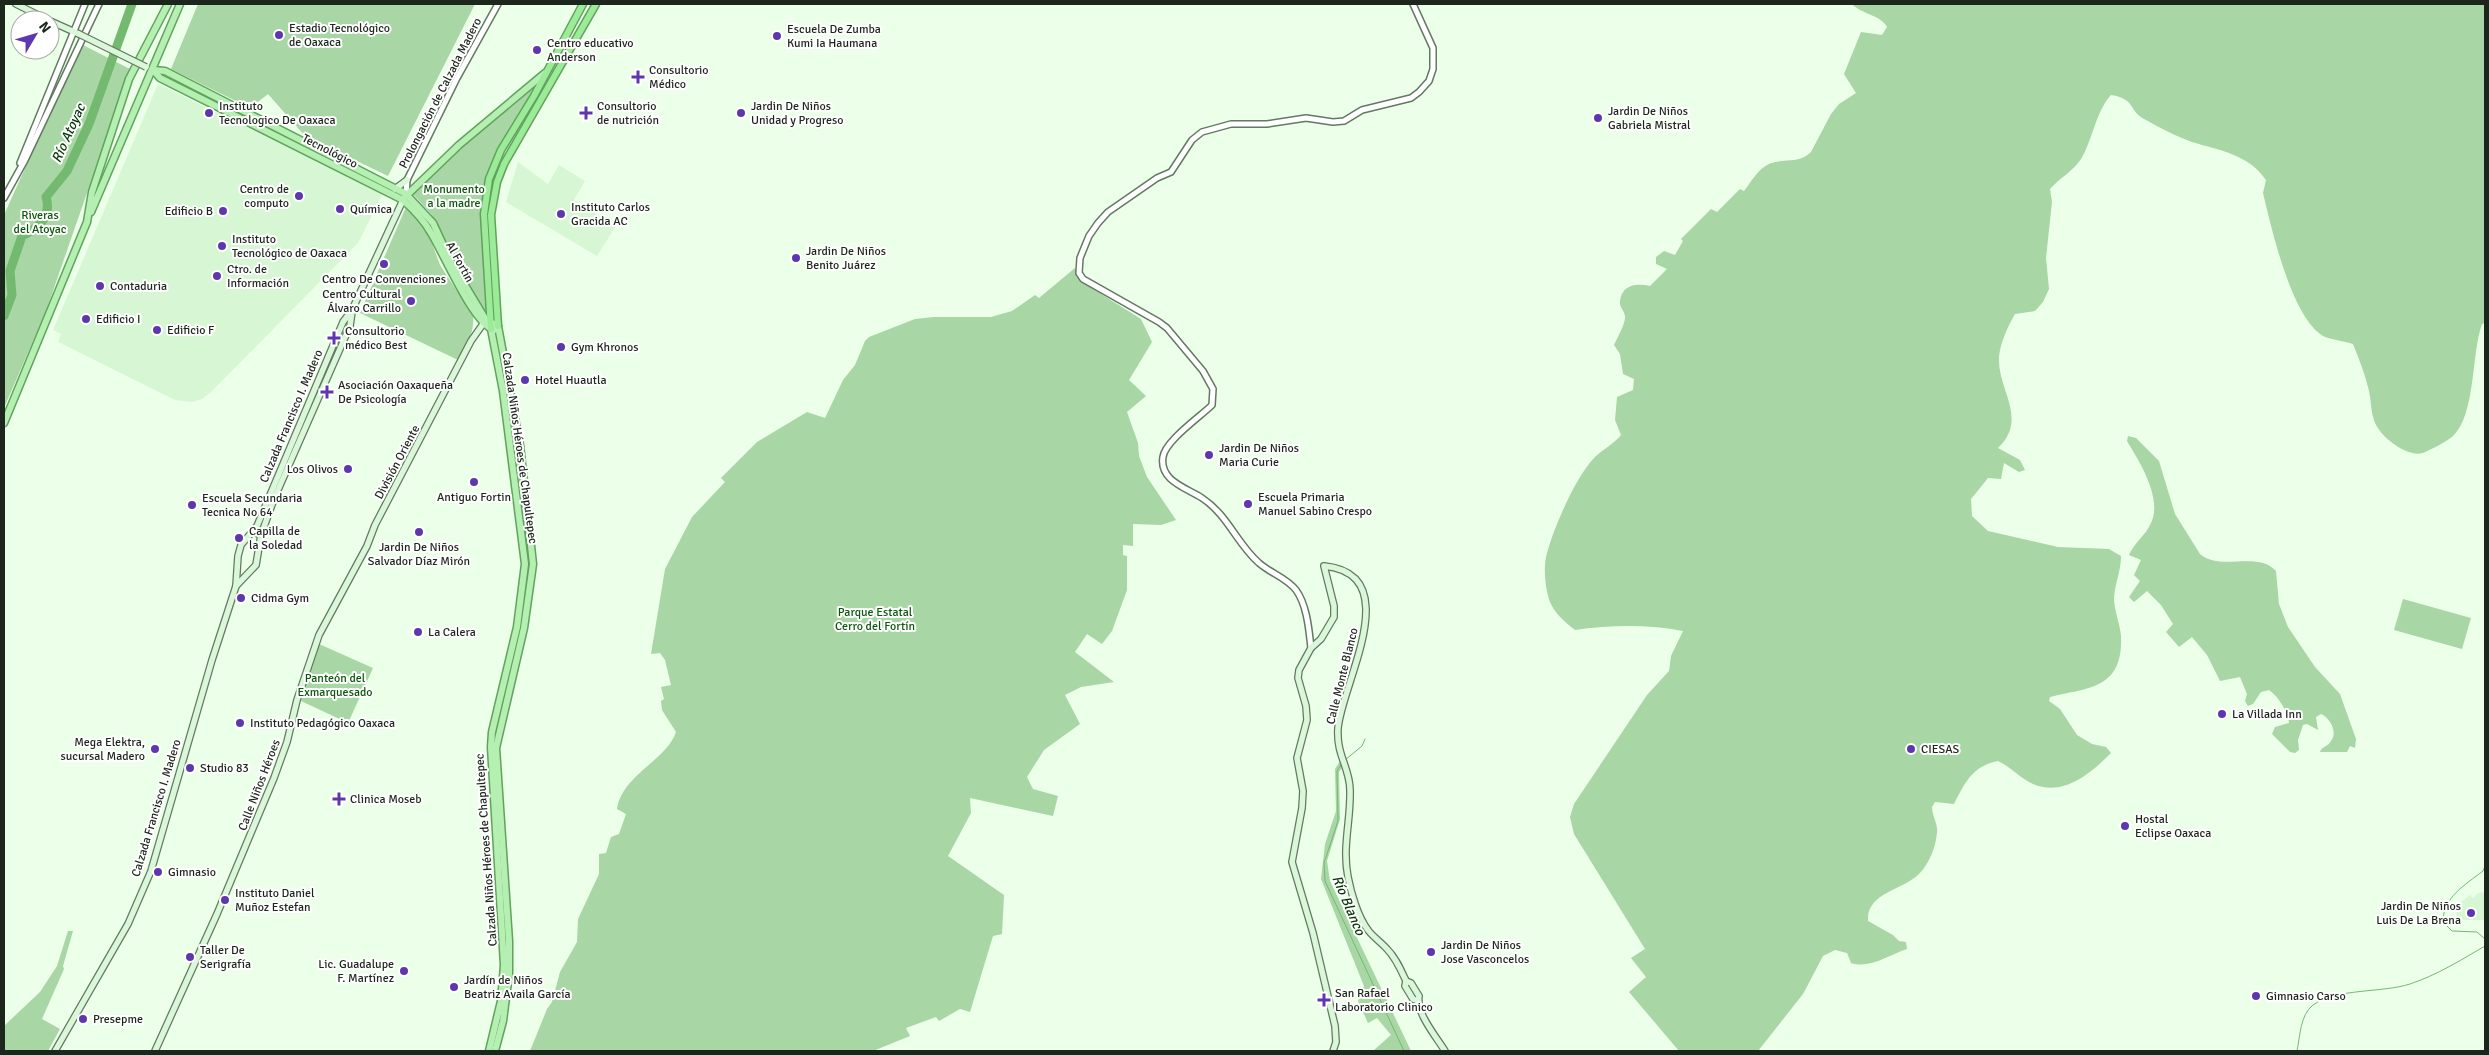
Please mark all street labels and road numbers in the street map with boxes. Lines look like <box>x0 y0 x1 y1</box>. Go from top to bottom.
street label: Prolongación de Calzada Madero <box>396 15 485 171</box>
street label: Tecnológico <box>299 131 360 172</box>
street label: Al Fortín <box>442 239 477 285</box>
street label: Calzada Francisco I. Madero <box>257 347 326 485</box>
street label: Calzada Niños Héroes de Chapultepec <box>499 351 540 545</box>
street label: División Oriente <box>372 423 423 502</box>
street label: Calle Monte Blanco <box>1323 626 1362 726</box>
street label: Calle Niños Héroes <box>235 737 284 833</box>
street label: Calzada Francisco I. Madero <box>128 738 185 879</box>
street label: Calzada Niños Héroes de Chapultepec <box>472 753 501 947</box>

